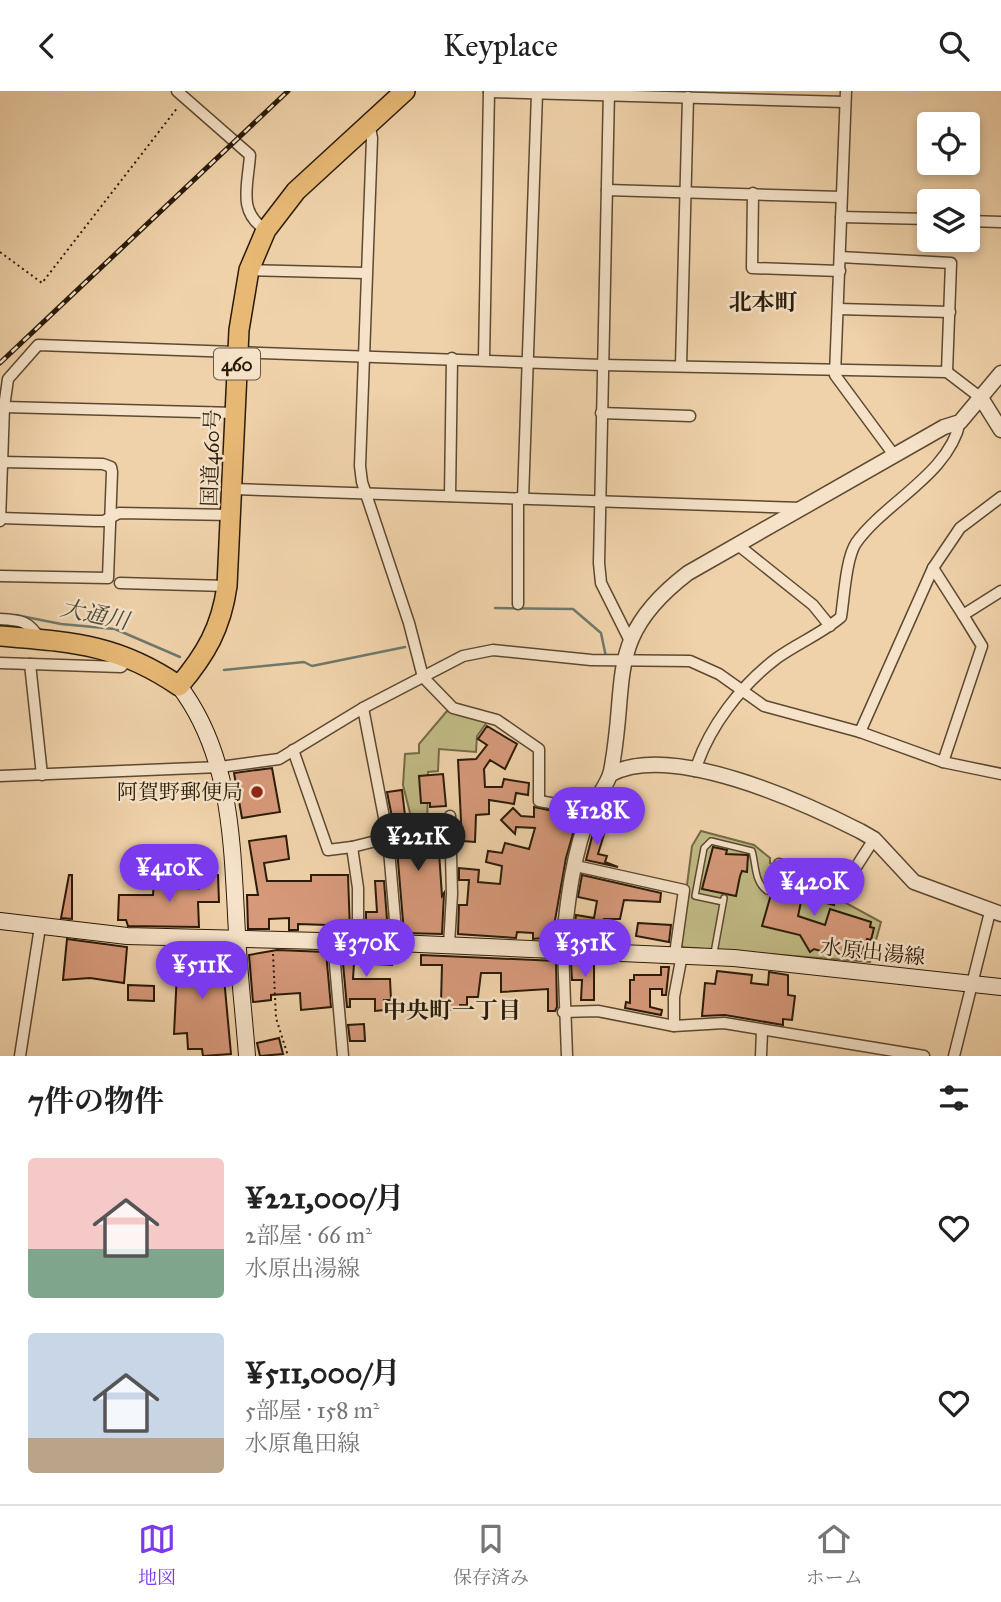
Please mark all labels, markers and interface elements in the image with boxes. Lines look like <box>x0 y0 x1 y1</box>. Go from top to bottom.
text: Keyplace <box>443 26 558 65</box>
icon: back <box>28 27 66 65</box>
icon: search <box>935 27 973 65</box>
map controls <box>917 112 980 252</box>
button: locate <box>917 112 980 175</box>
button: layers <box>917 189 980 252</box>
district label: 北本町 <box>729 288 798 316</box>
road number: 460 <box>214 349 260 379</box>
street label: 国道460号 <box>196 409 226 507</box>
water label: 大通川 <box>58 593 135 635</box>
place label: 阿賀野郵便局 <box>117 779 243 805</box>
marker: 阿賀野郵便局 <box>249 784 265 800</box>
pin: ¥128K <box>548 787 646 847</box>
text: ¥128K <box>565 796 629 824</box>
pin: ¥221K <box>369 813 467 873</box>
text: ¥221K <box>386 822 450 850</box>
pin: ¥410K <box>120 845 218 904</box>
text: ¥410K <box>136 853 202 881</box>
pin: ¥420K <box>765 859 863 918</box>
text: ¥420K <box>780 867 848 895</box>
pin: ¥370K <box>317 919 415 979</box>
pin: ¥351K <box>536 919 634 979</box>
text: ¥370K <box>333 928 399 956</box>
text: ¥351K <box>555 928 615 956</box>
street label: 水原出湯線 <box>819 934 927 970</box>
pin: ¥511K <box>153 941 251 1001</box>
text: ¥511K <box>172 950 232 978</box>
district label: 中央町一丁目 <box>383 996 521 1024</box>
icon: filters <box>935 1079 973 1117</box>
text: 7件の物件 <box>28 1083 164 1119</box>
text: ¥221,000/月 <box>245 1180 404 1216</box>
icon: home <box>84 1186 168 1270</box>
icon: heart <box>935 1209 973 1247</box>
text: 2部屋 · 66 m² <box>245 1221 372 1249</box>
text: 水原出湯線 <box>245 1254 360 1282</box>
text: ¥511,000/月 <box>245 1355 401 1391</box>
icon: home <box>84 1361 168 1445</box>
icon: heart <box>935 1384 973 1422</box>
text: 5部屋 · 158 m² <box>245 1396 379 1424</box>
text: 水原亀田線 <box>245 1429 360 1457</box>
tab: 地図 <box>138 1520 176 1589</box>
tab: 保存済み <box>453 1520 529 1589</box>
tab: ホーム <box>806 1520 863 1589</box>

